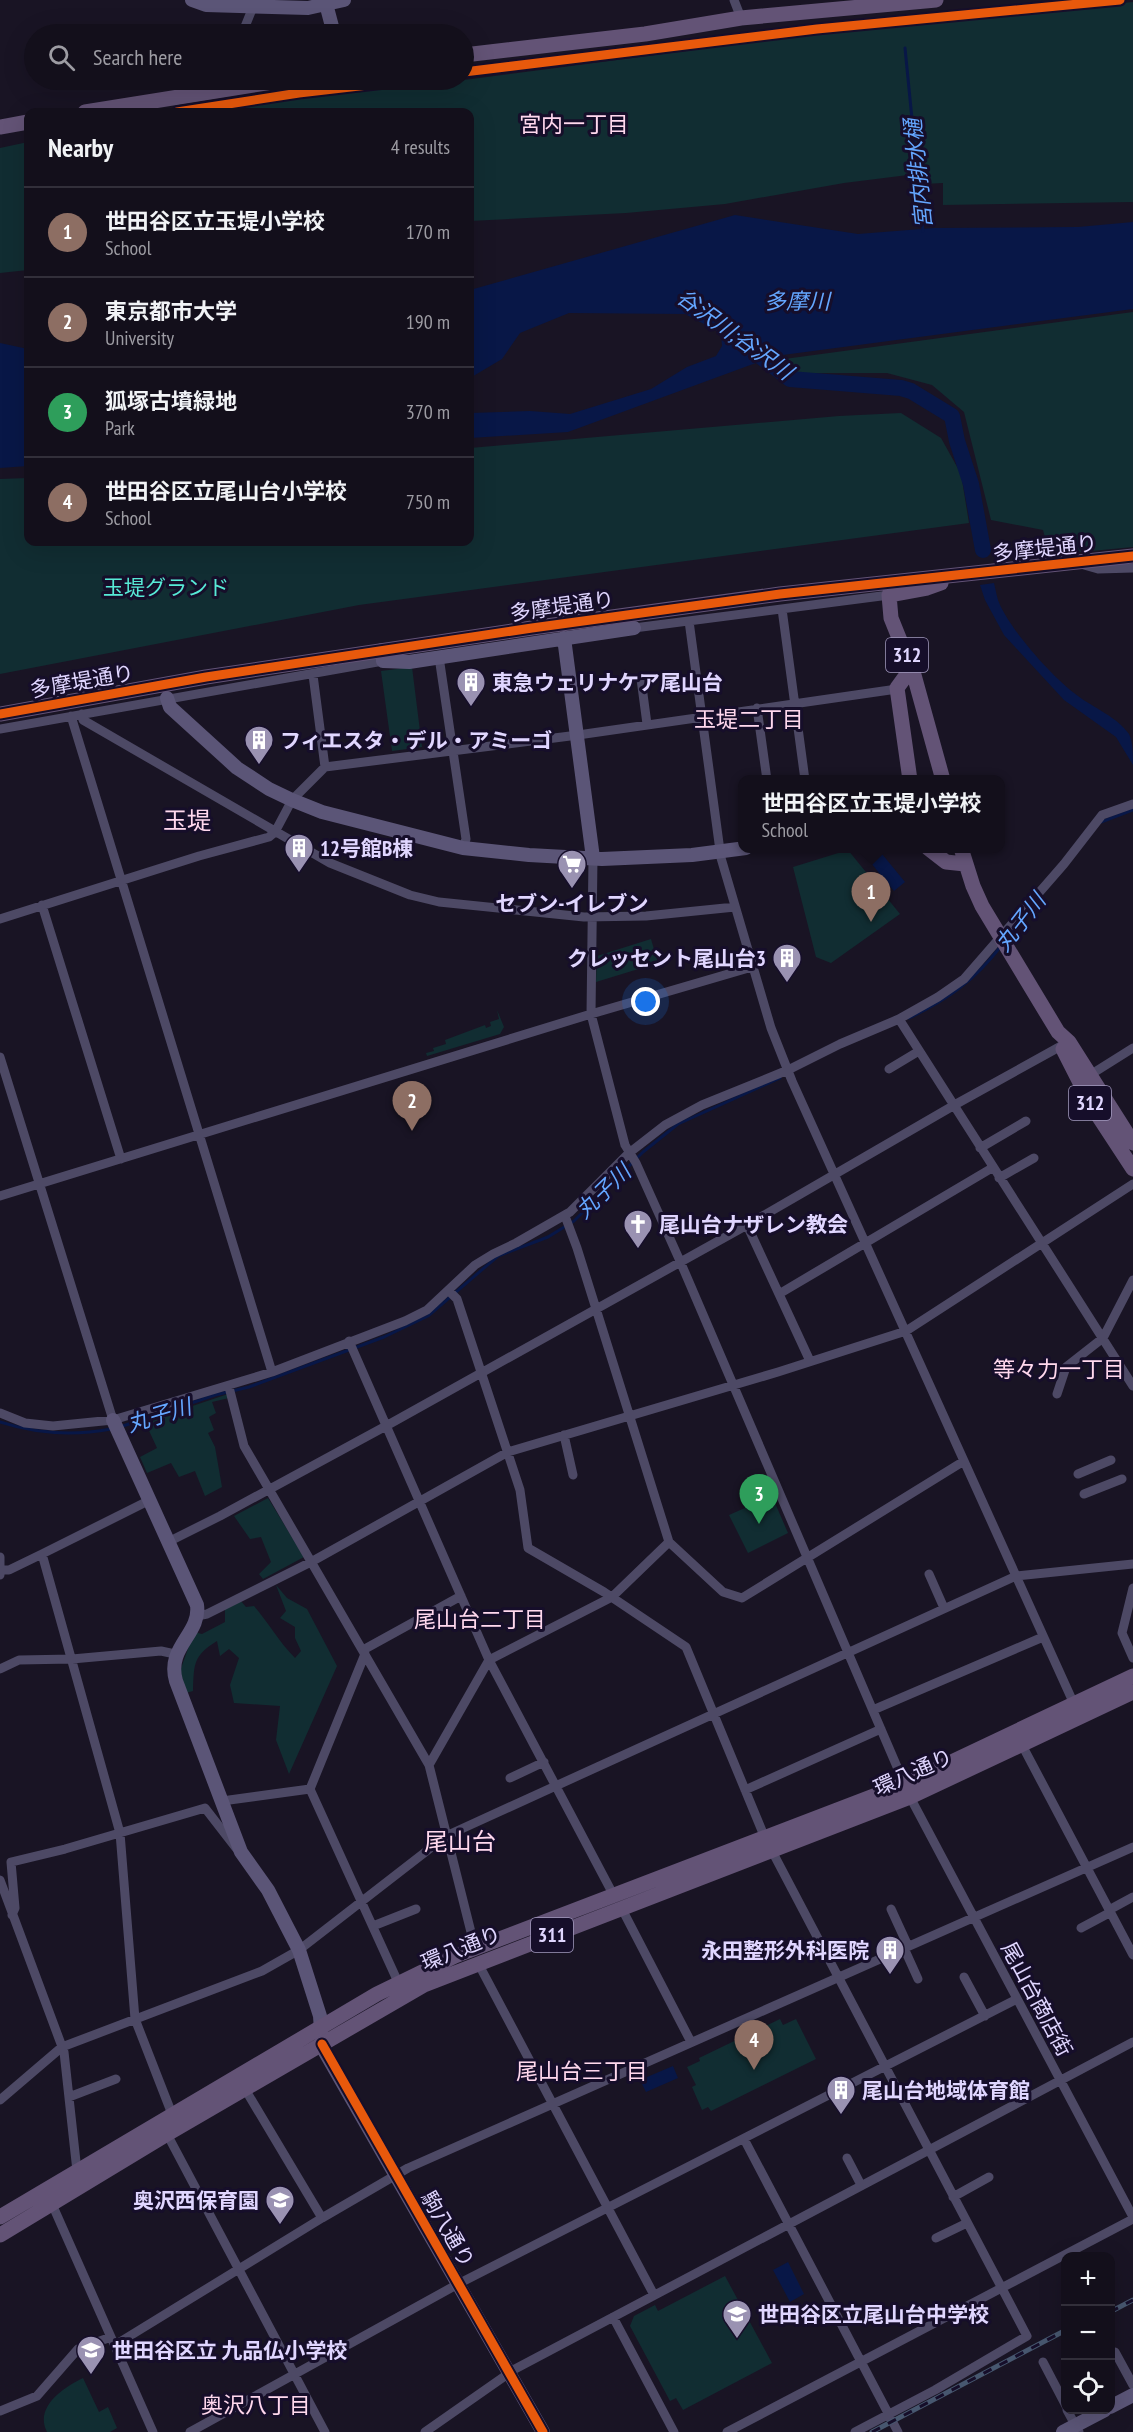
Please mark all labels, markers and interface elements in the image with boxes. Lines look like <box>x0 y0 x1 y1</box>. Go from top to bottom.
search box <box>24 24 474 90</box>
icon: search <box>45 41 78 74</box>
text: Search here <box>93 43 182 71</box>
district label: 宮内一丁目 <box>519 110 629 138</box>
water label: 宮内排水樋 <box>898 115 938 230</box>
text: Nearby <box>48 131 113 164</box>
text: 4 results <box>391 134 450 160</box>
text: 世田谷区立玉堤小学校 <box>105 207 325 235</box>
text: 1 <box>63 219 72 245</box>
text: 170 m <box>406 219 450 245</box>
text: School <box>105 235 151 261</box>
water label: 谷沢川;谷沢川 <box>671 282 800 387</box>
water label: 多摩川 <box>764 287 832 315</box>
text: 東京都市大学 <box>105 297 237 325</box>
text: 2 <box>63 309 72 335</box>
text: 190 m <box>406 309 450 335</box>
text: University <box>105 325 174 351</box>
text: 狐塚古墳緑地 <box>105 387 237 415</box>
text: 3 <box>63 399 72 425</box>
text: 370 m <box>406 399 450 425</box>
text: Park <box>105 415 135 441</box>
text: 世田谷区立尾山台小学校 <box>105 477 347 505</box>
text: 4 <box>63 489 72 515</box>
text: 750 m <box>406 489 450 515</box>
text: School <box>105 505 151 531</box>
street label: 多摩堤通り <box>991 529 1099 567</box>
park label: 玉堤グランド <box>103 574 229 601</box>
street label: 多摩堤通り <box>508 585 616 627</box>
road number: 312 <box>886 638 928 672</box>
street label: 多摩堤通り <box>28 659 136 703</box>
building icon: 東急ウェリナケア尾山台 <box>455 666 487 708</box>
place label: 東急ウェリナケア尾山台 <box>492 669 723 696</box>
district label: 玉堤二丁目 <box>694 705 804 733</box>
building icon: フィエスタ・デル・アミーゴ <box>243 724 275 766</box>
place label: フィエスタ・デル・アミーゴ <box>280 727 552 754</box>
popup <box>738 775 1005 853</box>
text: 世田谷区立玉堤小学校 <box>761 789 982 817</box>
district label: 玉堤 <box>163 805 211 836</box>
text: School <box>761 817 808 843</box>
building icon: 12号館B棟 <box>283 832 315 874</box>
place label: 12号館B棟 <box>320 835 413 862</box>
supermarket icon: セブン-イレブン <box>556 848 588 890</box>
pin: 1 <box>852 872 890 922</box>
water label: 丸子川 <box>989 886 1053 957</box>
place label: セブン-イレブン <box>495 890 649 917</box>
building icon: クレッセント尾山台3 <box>771 942 803 984</box>
place label: クレッセント尾山台3 <box>567 945 766 972</box>
your location <box>631 987 660 1016</box>
pin: 2 <box>392 1082 432 1131</box>
road number: 312 <box>1069 1086 1111 1120</box>
water label: 丸子川 <box>570 1157 638 1224</box>
church icon: 尾山台ナザレン教会 <box>622 1208 654 1250</box>
place label: 尾山台ナザレン教会 <box>659 1211 848 1238</box>
district label: 等々力一丁目 <box>993 1355 1125 1383</box>
water label: 丸子川 <box>123 1391 197 1438</box>
pin: 3 <box>740 1474 778 1524</box>
district label: 尾山台二丁目 <box>414 1605 546 1633</box>
street label: 環八通り <box>869 1743 957 1801</box>
district label: 尾山台 <box>424 1826 496 1857</box>
road number: 311 <box>531 1918 573 1952</box>
street label: 環八通り <box>417 1920 505 1976</box>
building icon: 永田整形外科医院 <box>874 1934 906 1976</box>
place label: 永田整形外科医院 <box>701 1937 869 1964</box>
street label: 尾山台商店街 <box>996 1937 1078 2061</box>
pin: 4 <box>734 2020 774 2070</box>
district label: 尾山台三丁目 <box>516 2057 648 2085</box>
building icon: 尾山台地域体育館 <box>825 2074 857 2116</box>
place label: 尾山台地域体育館 <box>862 2077 1030 2104</box>
school or university icon: 奥沢西保育園 <box>264 2184 296 2226</box>
street label: 駒八通り <box>415 2186 481 2272</box>
place label: 奥沢西保育園 <box>133 2187 259 2214</box>
map controls <box>1061 2252 1115 2414</box>
button: + <box>1061 2252 1115 2306</box>
school or university icon: 世田谷区立尾山台中学校 <box>721 2298 753 2340</box>
place label: 世田谷区立尾山台中学校 <box>758 2301 989 2328</box>
button: − <box>1061 2306 1115 2360</box>
school or university icon: 世田谷区立 九品仏小学校 <box>75 2334 107 2376</box>
place label: 世田谷区立 九品仏小学校 <box>112 2337 347 2364</box>
button: locate <box>1061 2360 1115 2414</box>
district label: 奥沢八丁目 <box>201 2391 311 2419</box>

